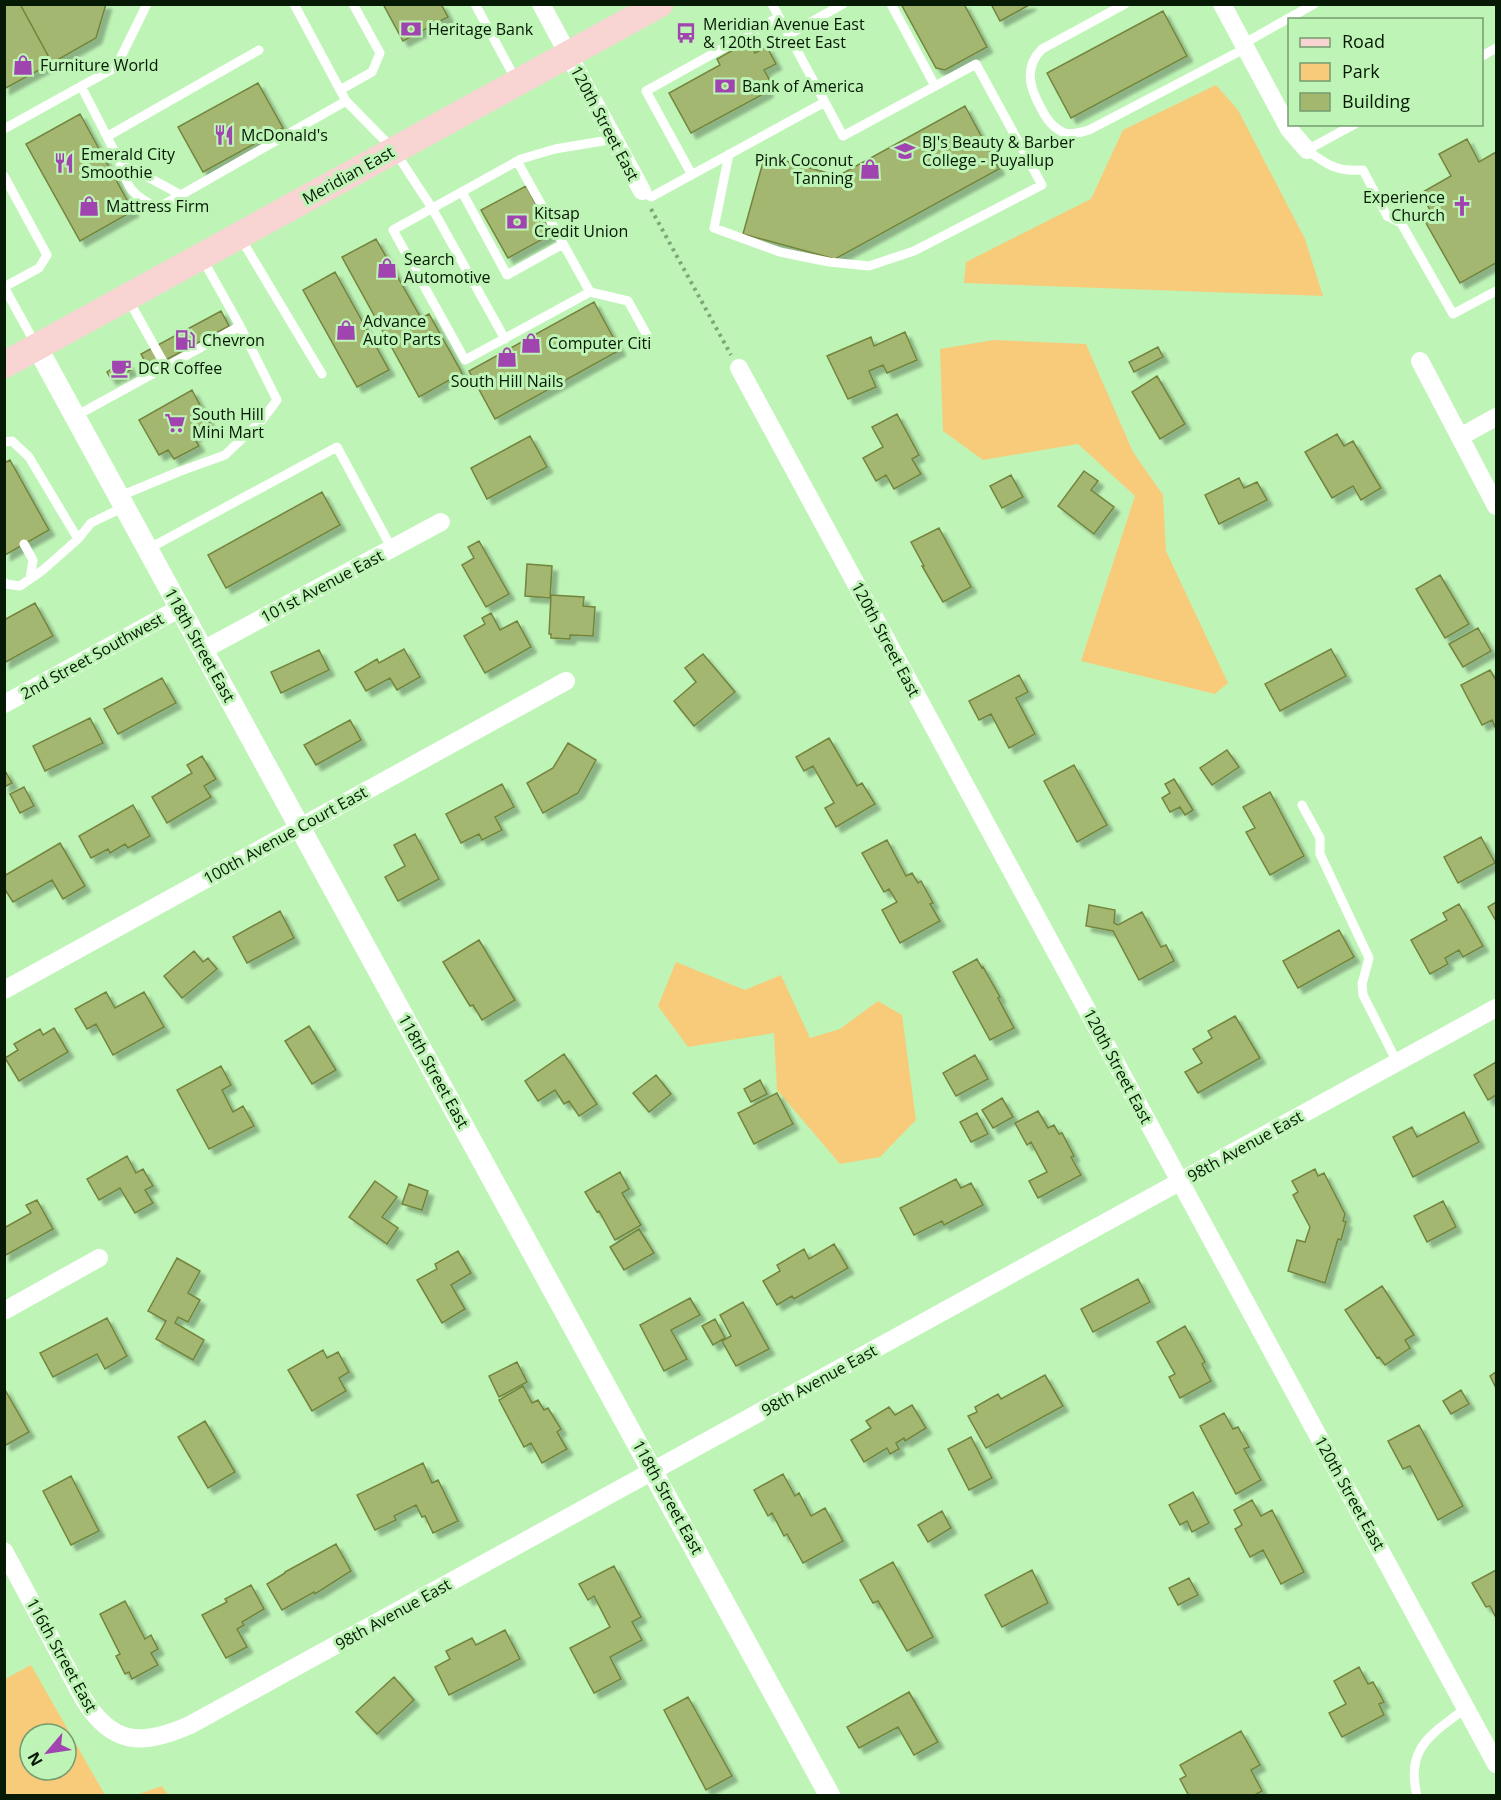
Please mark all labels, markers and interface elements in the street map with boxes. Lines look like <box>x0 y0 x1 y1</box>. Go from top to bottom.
place label: Meridian Avenue East & 120th Street East <box>703 13 865 53</box>
bank icon: Heritage Bank <box>399 17 423 41</box>
place label: Heritage Bank <box>428 18 534 40</box>
legend <box>1288 18 1483 126</box>
bus stop icon: Meridian Avenue East & 120th Street East <box>674 21 698 45</box>
text: Road <box>1342 29 1385 53</box>
shop icon: Furniture World <box>11 53 35 77</box>
place label: Furniture World <box>40 54 158 76</box>
text: Park <box>1342 59 1380 83</box>
street label: 120th Street East <box>565 62 645 185</box>
bank icon: Bank of America <box>713 74 737 98</box>
place label: Bank of America <box>742 75 864 97</box>
text: Building <box>1342 89 1410 113</box>
restaurant icon: McDonald's <box>212 123 236 147</box>
place label: McDonald's <box>241 124 328 146</box>
place label: BJ's Beauty & Barber College - Puyallup <box>922 131 1075 171</box>
school or university icon: BJ's Beauty & Barber College - Puyallup <box>893 139 917 163</box>
street label: Meridian East <box>298 141 398 209</box>
place label: Emerald City Smoothie <box>81 143 176 183</box>
place label: Pink Coconut Tanning <box>755 149 853 189</box>
restaurant icon: Emerald City Smoothie <box>52 151 76 175</box>
shop icon: Pink Coconut Tanning <box>858 157 882 181</box>
place label: Experience Church <box>1363 186 1445 226</box>
shop icon: Mattress Firm <box>77 194 101 218</box>
church icon: Experience Church <box>1450 194 1474 218</box>
place label: Mattress Firm <box>106 195 209 217</box>
place label: Kitsap Credit Union <box>534 202 628 242</box>
bank icon: Kitsap Credit Union <box>505 210 529 234</box>
place label: Search Automotive <box>404 248 490 288</box>
shop icon: Search Automotive <box>375 256 399 280</box>
place label: Advance Auto Parts <box>363 310 441 350</box>
shop icon: Advance Auto Parts <box>334 318 358 342</box>
fuel station icon: Chevron <box>173 328 197 352</box>
place label: Chevron <box>202 329 265 351</box>
shop icon: Computer Citi <box>519 331 543 355</box>
place label: Computer Citi <box>548 332 651 354</box>
shop icon: South Hill Nails <box>495 345 519 369</box>
cafe icon: DCR Coffee <box>109 356 133 380</box>
place label: DCR Coffee <box>138 357 222 379</box>
place label: South Hill Nails <box>451 370 563 392</box>
place label: South Hill Mini Mart <box>192 403 264 443</box>
supermarket icon: South Hill Mini Mart <box>163 411 187 435</box>
street label: 101st Avenue East <box>257 544 387 628</box>
street label: 120th Street East <box>846 578 926 701</box>
street label: 118th Street East <box>160 584 241 706</box>
street label: 2nd Street Southwest <box>17 607 168 704</box>
street label: 100th Avenue Court East <box>199 781 371 889</box>
street label: 120th Street East <box>1078 1005 1158 1128</box>
street label: 118th Street East <box>394 1010 475 1132</box>
street label: 98th Avenue East <box>1183 1105 1307 1187</box>
street label: 98th Avenue East <box>757 1339 881 1421</box>
street label: 120th Street East <box>1310 1432 1391 1554</box>
street label: 118th Street East <box>628 1436 709 1558</box>
street label: 98th Avenue East <box>331 1573 455 1655</box>
street label: 116th Street East <box>22 1594 103 1716</box>
north arrow <box>18 1722 78 1782</box>
text: N <box>22 1748 48 1770</box>

